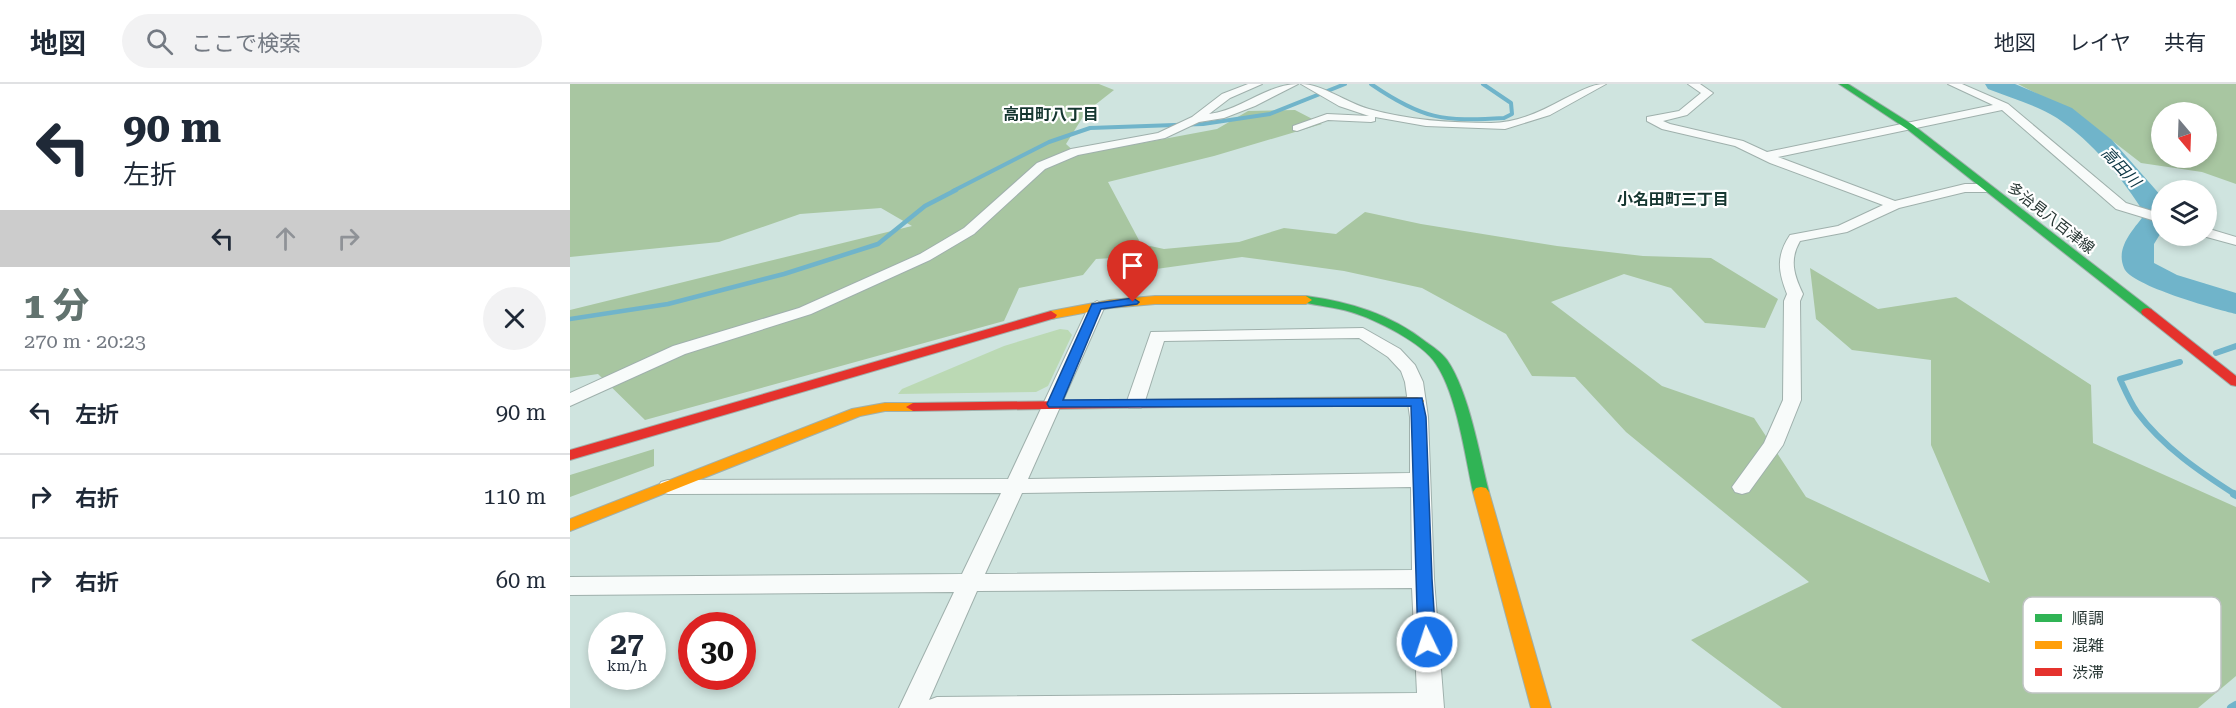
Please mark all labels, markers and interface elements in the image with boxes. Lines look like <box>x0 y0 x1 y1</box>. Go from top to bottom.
search box <box>122 14 542 68</box>
icon: search <box>143 25 176 58</box>
text: 地図 <box>30 27 86 60</box>
text: ここで検索 <box>191 31 301 56</box>
text: 地図 <box>1994 31 2036 55</box>
text: レイヤ <box>2069 31 2131 55</box>
text: 共有 <box>2164 31 2206 55</box>
north arrow <box>2151 102 2217 168</box>
map controls <box>2151 102 2217 246</box>
text: 90 m <box>123 103 221 152</box>
district label: 高田町八丁目 <box>1003 105 1099 124</box>
icon: left <box>24 108 102 186</box>
water label: 高田川 <box>2098 143 2146 192</box>
text: 左折 <box>123 159 177 191</box>
street label: 多治見八百津線 <box>2004 179 2098 257</box>
button: layers <box>2151 180 2217 246</box>
district label: 小名田町三丁目 <box>1617 190 1729 209</box>
icon: left <box>206 222 239 255</box>
icon: ahead <box>269 222 302 255</box>
icon: right <box>332 222 365 255</box>
pin <box>1107 240 1158 302</box>
icon: arrive <box>1116 249 1149 282</box>
text: 1 分 <box>24 285 89 327</box>
button: close <box>483 287 546 350</box>
text: 270 m · 20:23 <box>24 329 146 353</box>
icon: left <box>24 396 57 429</box>
text: 90 m <box>496 400 546 425</box>
text: 左折 <box>75 402 119 427</box>
icon: right <box>24 480 57 513</box>
text: 110 m <box>483 484 546 509</box>
text: 右折 <box>75 486 119 511</box>
icon: right <box>24 564 57 597</box>
text: 60 m <box>496 568 546 593</box>
text: 右折 <box>75 570 119 595</box>
legend <box>2023 597 2221 693</box>
text: 順調 <box>2072 609 2104 628</box>
position arrow <box>1395 610 1459 674</box>
speed limit sign: 30 <box>678 612 756 690</box>
text: 27 <box>610 626 644 661</box>
text: 混雑 <box>2072 636 2104 655</box>
text: km/h <box>607 657 647 675</box>
text: 渋滞 <box>2072 663 2104 682</box>

